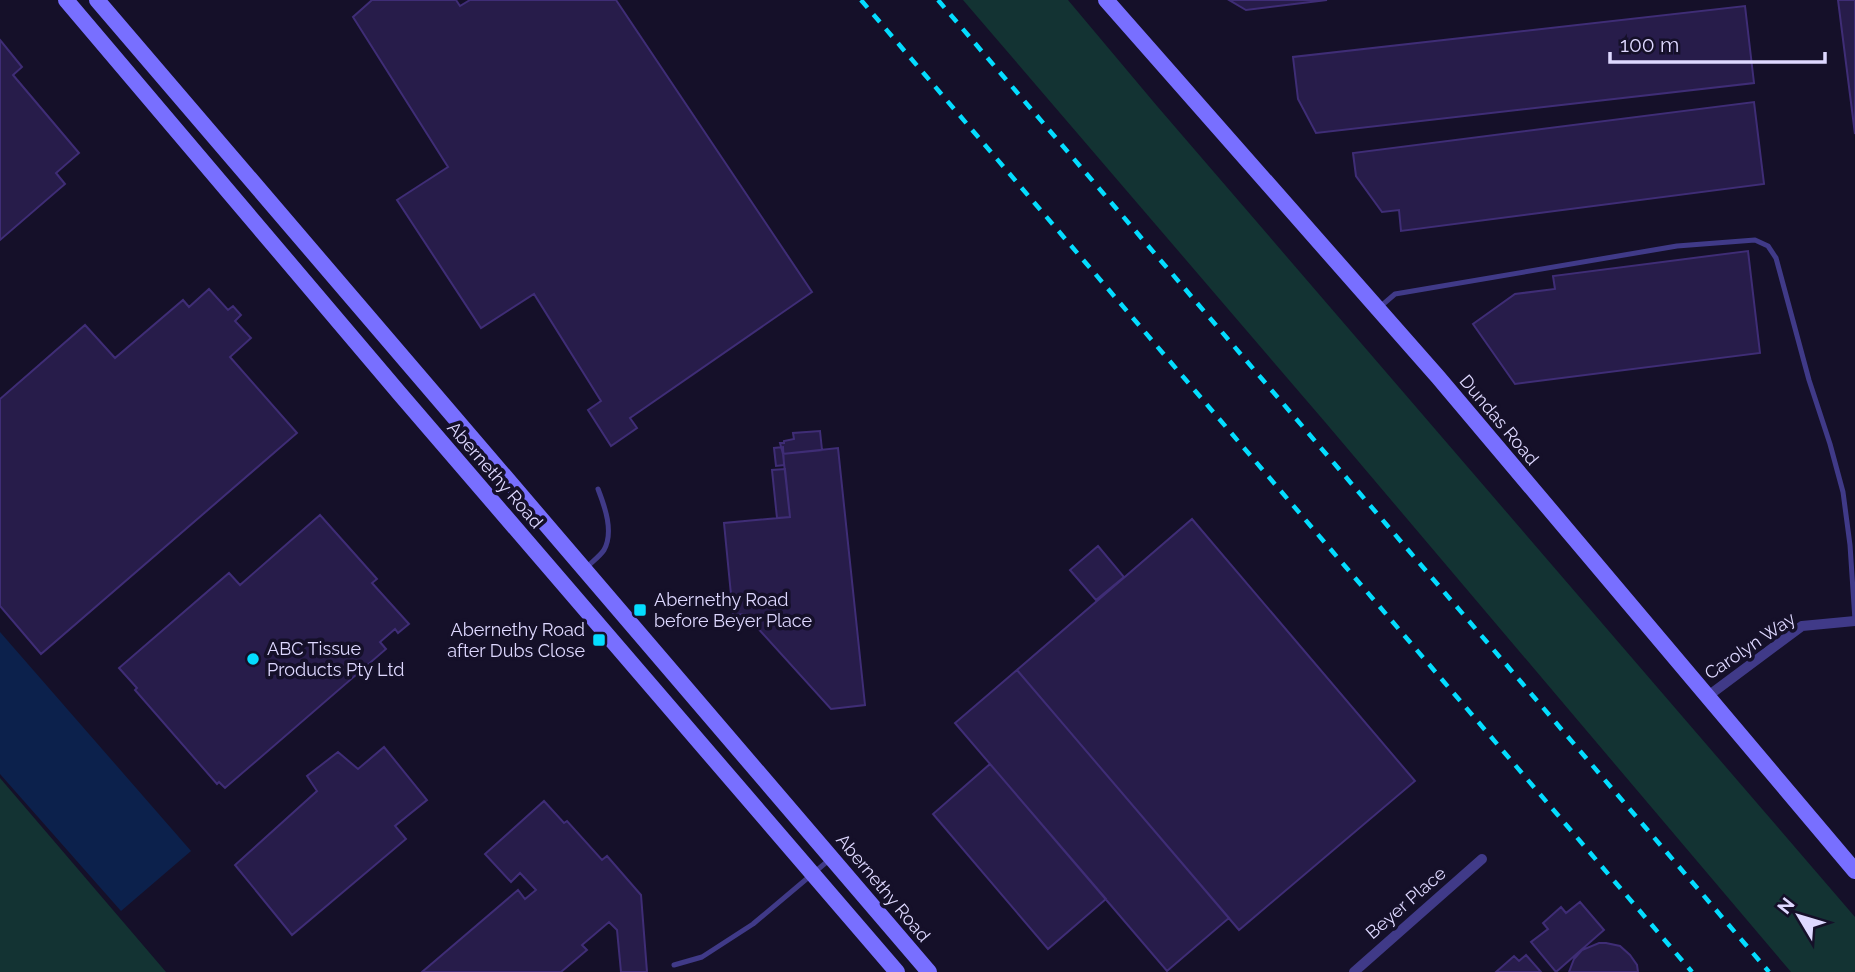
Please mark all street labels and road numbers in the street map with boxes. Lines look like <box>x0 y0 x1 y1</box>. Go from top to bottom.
street label: Dundas Road <box>1455 370 1543 469</box>
street label: Abernethy Road <box>443 417 547 532</box>
street label: Carolyn Way <box>1700 607 1799 684</box>
street label: Abernethy Road <box>832 829 935 946</box>
street label: Beyer Place <box>1361 862 1450 943</box>

